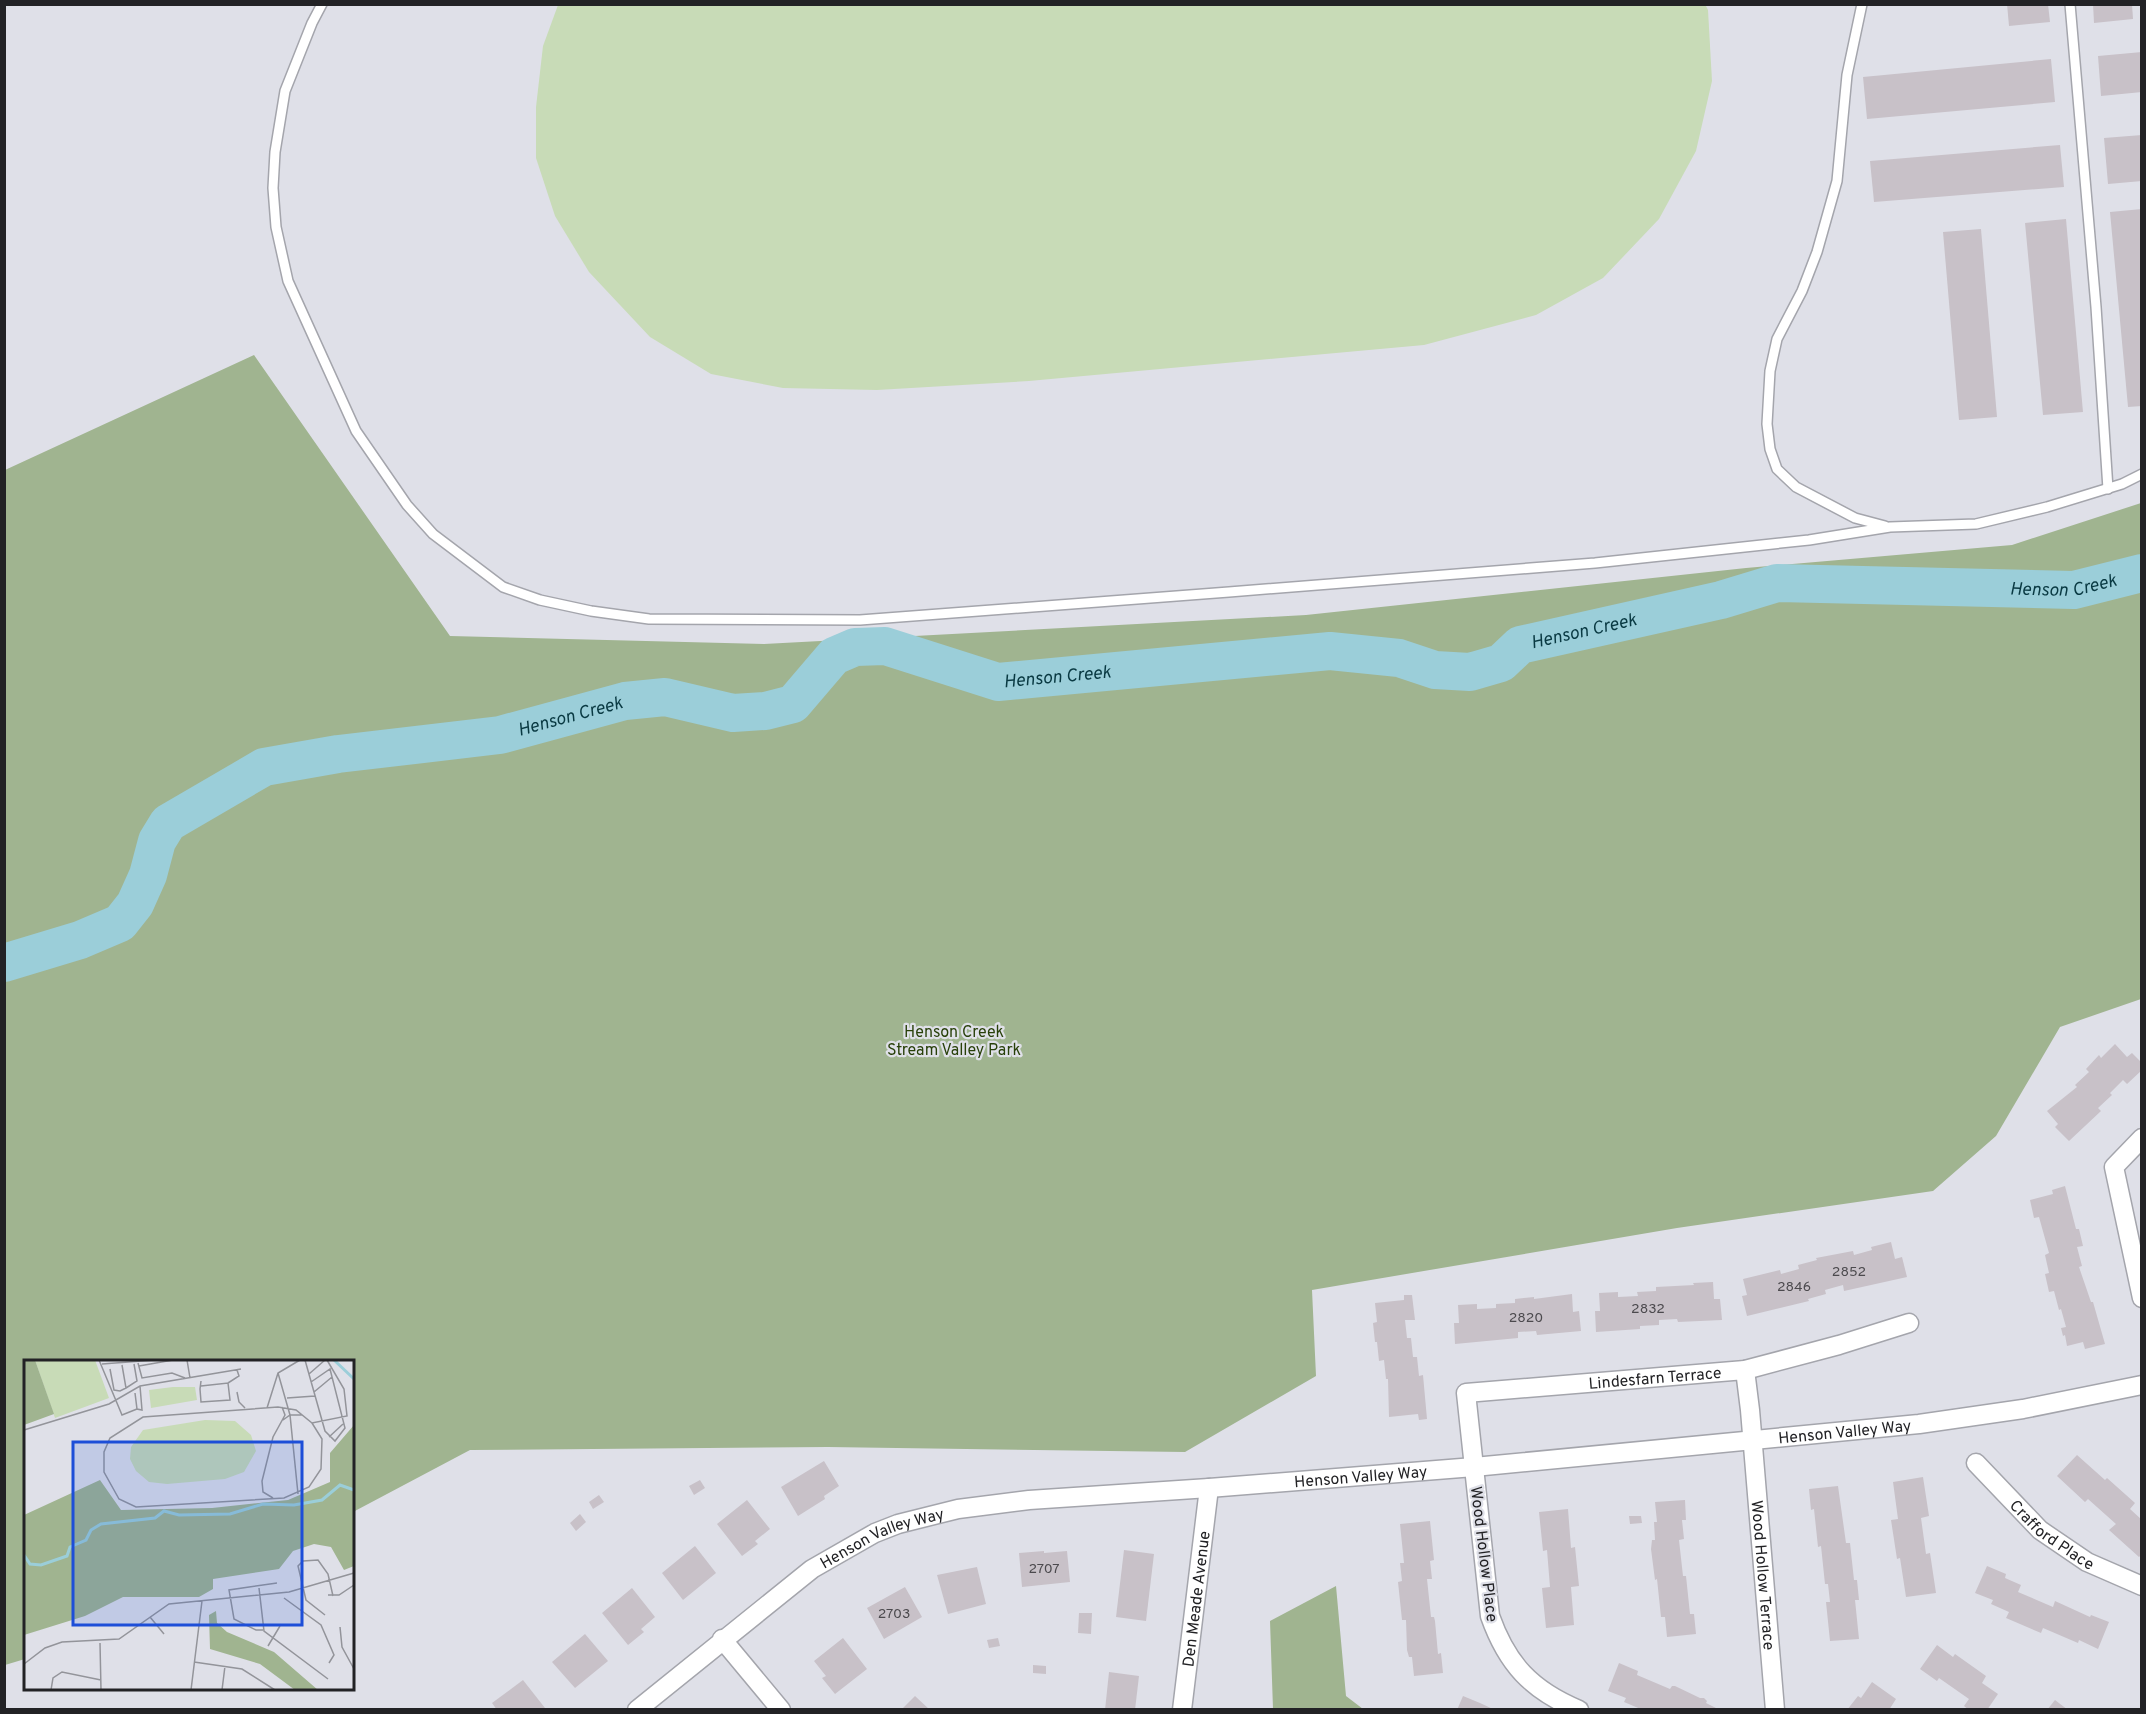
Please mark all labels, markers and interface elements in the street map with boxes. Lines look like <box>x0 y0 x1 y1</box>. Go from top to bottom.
water label: Henson Creek <box>2009 570 2120 603</box>
water label: Henson Creek <box>1529 609 1640 655</box>
water label: Henson Creek <box>1003 661 1113 694</box>
water label: Henson Creek <box>515 692 626 743</box>
park label: Henson Creek Stream Valley Park <box>887 1023 1021 1061</box>
house number: 2852 <box>1832 1264 1866 1281</box>
house number: 2846 <box>1777 1279 1811 1296</box>
house number: 2832 <box>1631 1301 1665 1318</box>
house number: 2820 <box>1509 1310 1543 1327</box>
inset map <box>24 1360 354 1690</box>
street label: Lindesfarn Terrace <box>1588 1364 1722 1395</box>
street label: Henson Valley Way <box>1777 1417 1912 1450</box>
street label: Henson Valley Way <box>1293 1463 1428 1493</box>
street label: Wood Hollow Place <box>1465 1485 1501 1623</box>
street label: Crafford Place <box>2004 1496 2096 1576</box>
street label: Wood Hollow Terrace <box>1746 1500 1778 1651</box>
street label: Henson Valley Way <box>817 1505 946 1574</box>
street label: Den Meade Avenue <box>1179 1530 1216 1668</box>
house number: 2707 <box>1028 1561 1060 1578</box>
house number: 2703 <box>878 1606 910 1623</box>

